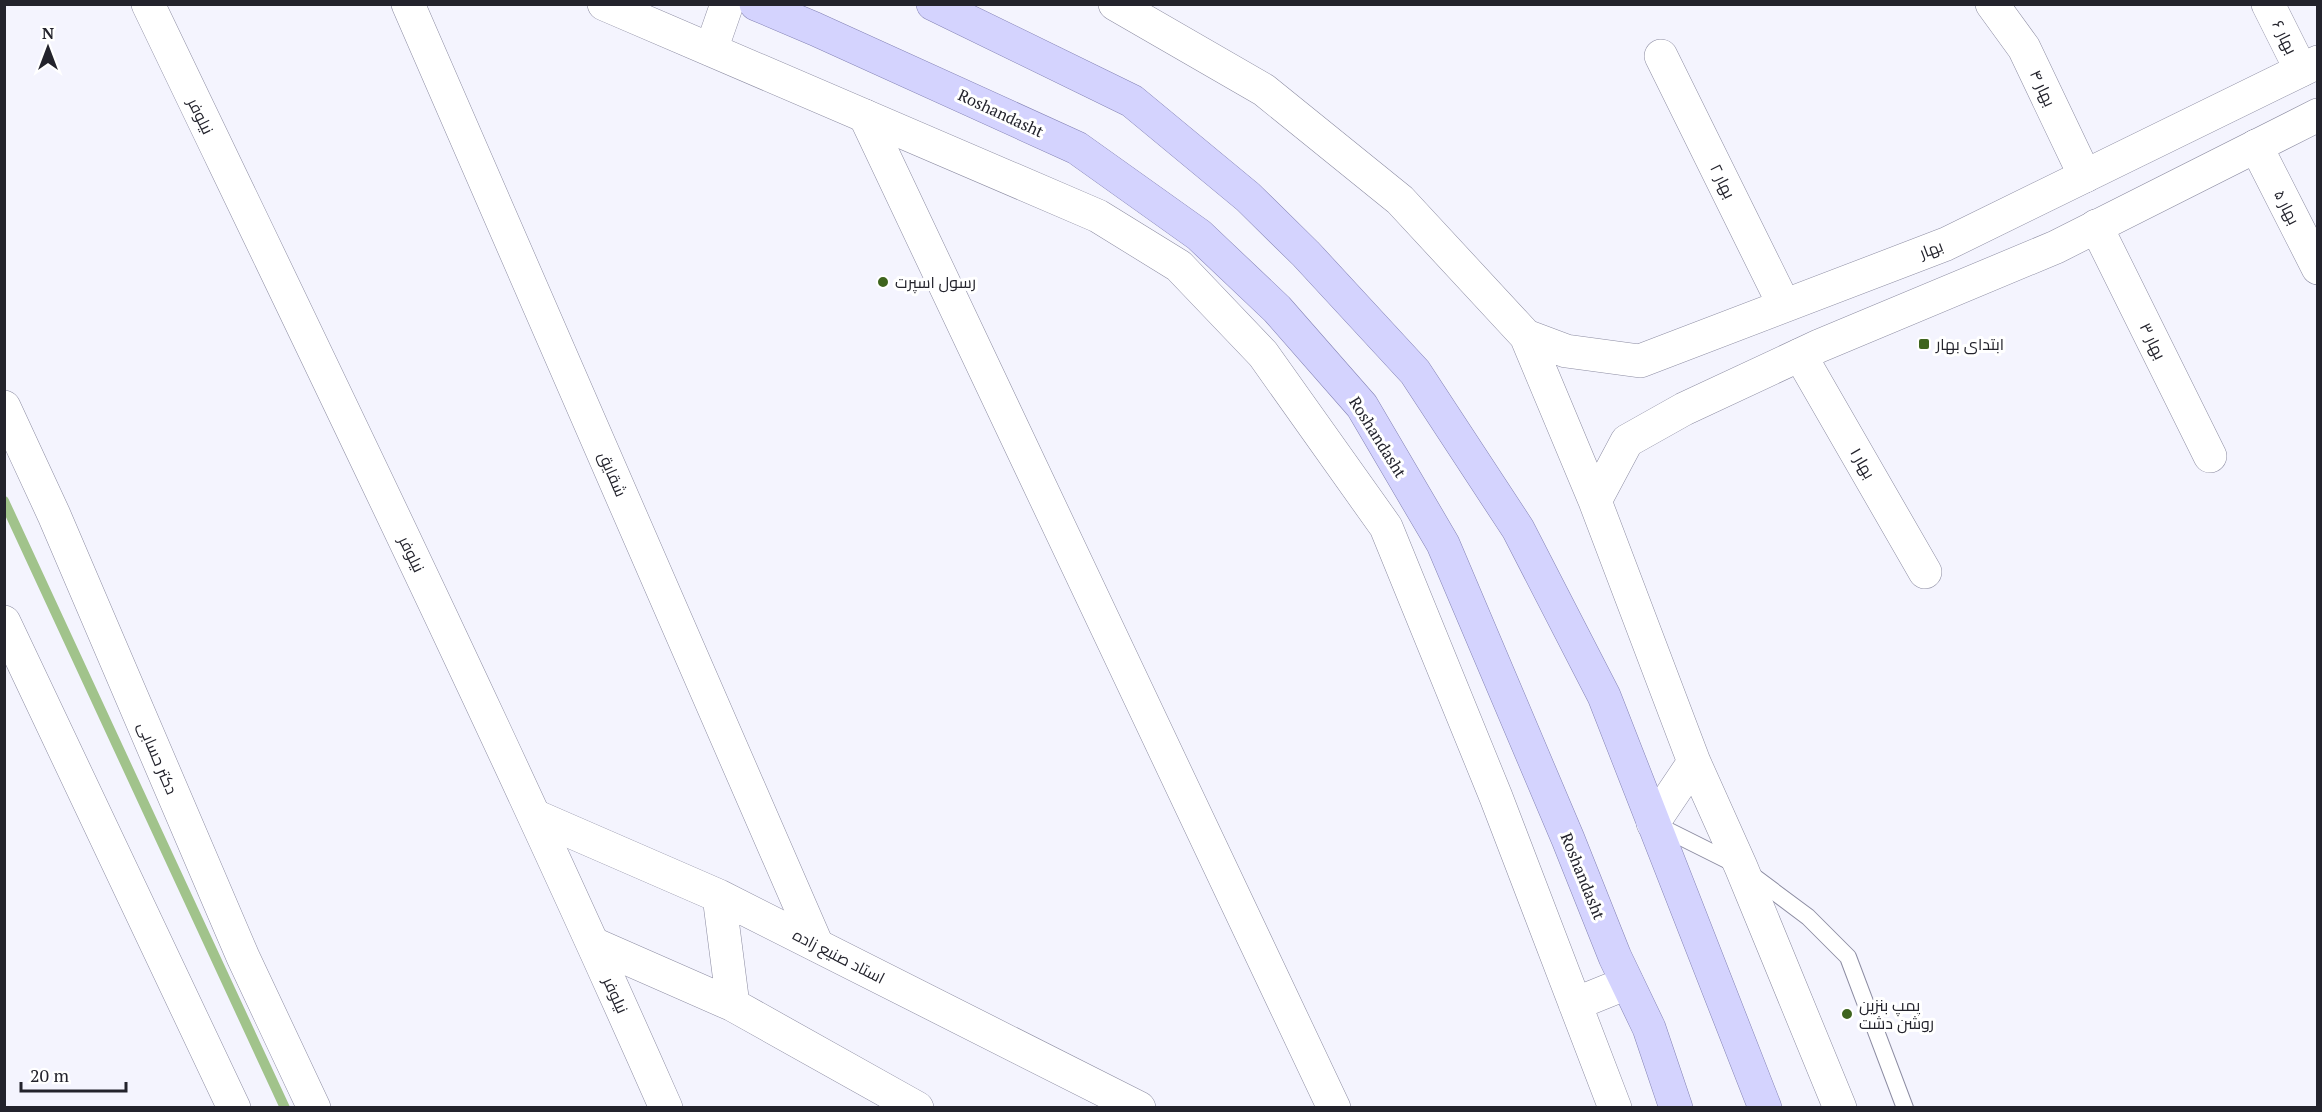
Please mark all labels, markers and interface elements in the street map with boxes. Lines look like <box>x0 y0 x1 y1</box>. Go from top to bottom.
street label: بهار ۶ <box>2267 16 2303 58</box>
north arrow <box>18 18 78 78</box>
text: N <box>42 22 54 44</box>
street label: بهار ۴ <box>2025 66 2061 110</box>
street label: Roshandasht <box>955 84 1047 142</box>
street label: نیلوفر <box>182 93 219 138</box>
street label: بهار ۲ <box>1705 160 1741 202</box>
street label: بهار ۵ <box>2269 186 2305 228</box>
street label: بهار <box>1915 234 1946 264</box>
place label: رسول اسپرت <box>895 271 976 294</box>
marker: رسول اسپرت <box>876 275 890 289</box>
street label: بهار ۳ <box>2135 319 2171 363</box>
place label: ابتدای بهار <box>1935 333 2004 355</box>
marker: ابتدای بهار <box>1917 337 1931 351</box>
street label: Roshandasht <box>1344 392 1412 482</box>
street label: بهار ۱ <box>1845 443 1881 483</box>
street label: شقایق <box>594 448 632 500</box>
street label: نیلوفر <box>393 531 430 576</box>
street label: دکتر حسابی <box>133 718 183 798</box>
street label: Roshandasht <box>1556 829 1610 923</box>
street label: استاد صنیع زاده <box>789 923 889 990</box>
street label: نیلوفر <box>598 972 634 1017</box>
place label: پمپ بنزین روشن دشت <box>1859 994 1934 1034</box>
marker: پمپ بنزین روشن دشت <box>1840 1007 1854 1021</box>
scale bar <box>21 1055 126 1093</box>
text: 20 m <box>30 1063 70 1087</box>

